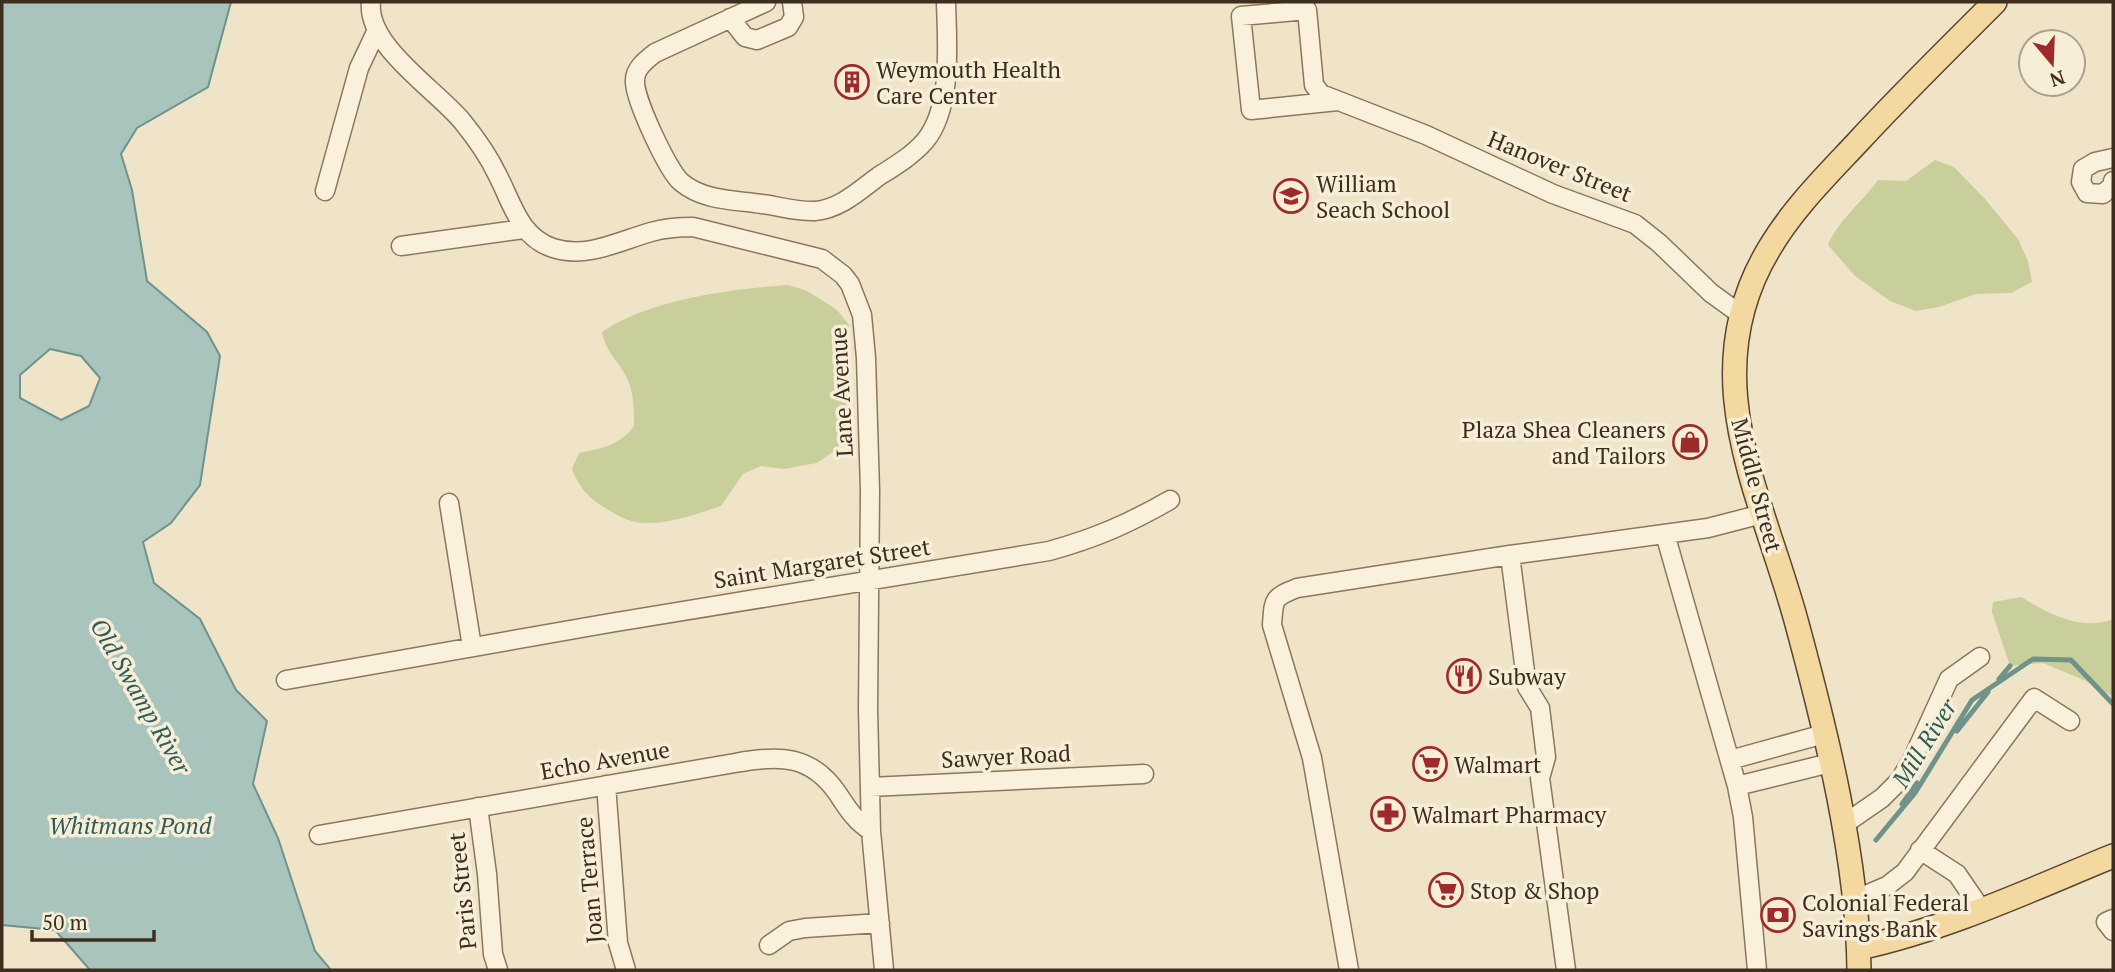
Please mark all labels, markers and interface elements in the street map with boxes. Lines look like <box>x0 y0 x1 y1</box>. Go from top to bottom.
north arrow <box>2017 28 2087 98</box>
place label: Weymouth Health Care Center <box>876 54 1062 111</box>
building icon: Weymouth Health Care Center <box>833 63 871 101</box>
text: N <box>2046 65 2069 94</box>
street label: Hanover Street <box>1483 123 1637 209</box>
place label: William Seach School <box>1316 168 1450 225</box>
school or university icon: William Seach School <box>1272 177 1310 215</box>
street label: Lane Avenue <box>822 326 860 458</box>
place label: Plaza Shea Cleaners and Tailors <box>1462 414 1666 471</box>
street label: Middle Street <box>1724 414 1790 556</box>
shop icon: Plaza Shea Cleaners and Tailors <box>1671 423 1709 461</box>
street label: Saint Margaret Street <box>712 531 933 595</box>
water label: Old Swamp River <box>83 612 199 781</box>
restaurant icon: Subway <box>1445 657 1483 695</box>
place label: Subway <box>1488 661 1566 692</box>
water label: Mill River <box>1884 691 1965 794</box>
street label: Echo Avenue <box>538 733 672 787</box>
street label: Sawyer Road <box>940 737 1072 775</box>
supermarket icon: Walmart <box>1411 745 1449 783</box>
place label: Walmart <box>1454 749 1542 780</box>
pharmacy icon: Walmart Pharmacy <box>1369 795 1407 833</box>
place label: Walmart Pharmacy <box>1412 799 1607 830</box>
water label: Whitmans Pond <box>48 809 213 841</box>
street label: Joan Terrace <box>568 815 610 945</box>
street label: Paris Street <box>440 830 484 951</box>
supermarket icon: Stop & Shop <box>1427 871 1465 909</box>
place label: Stop & Shop <box>1470 875 1599 906</box>
place label: Colonial Federal Savings Bank <box>1802 887 1969 944</box>
bank icon: Colonial Federal Savings Bank <box>1759 896 1797 934</box>
scale bar <box>32 898 154 942</box>
text: 50 m <box>42 908 88 936</box>

